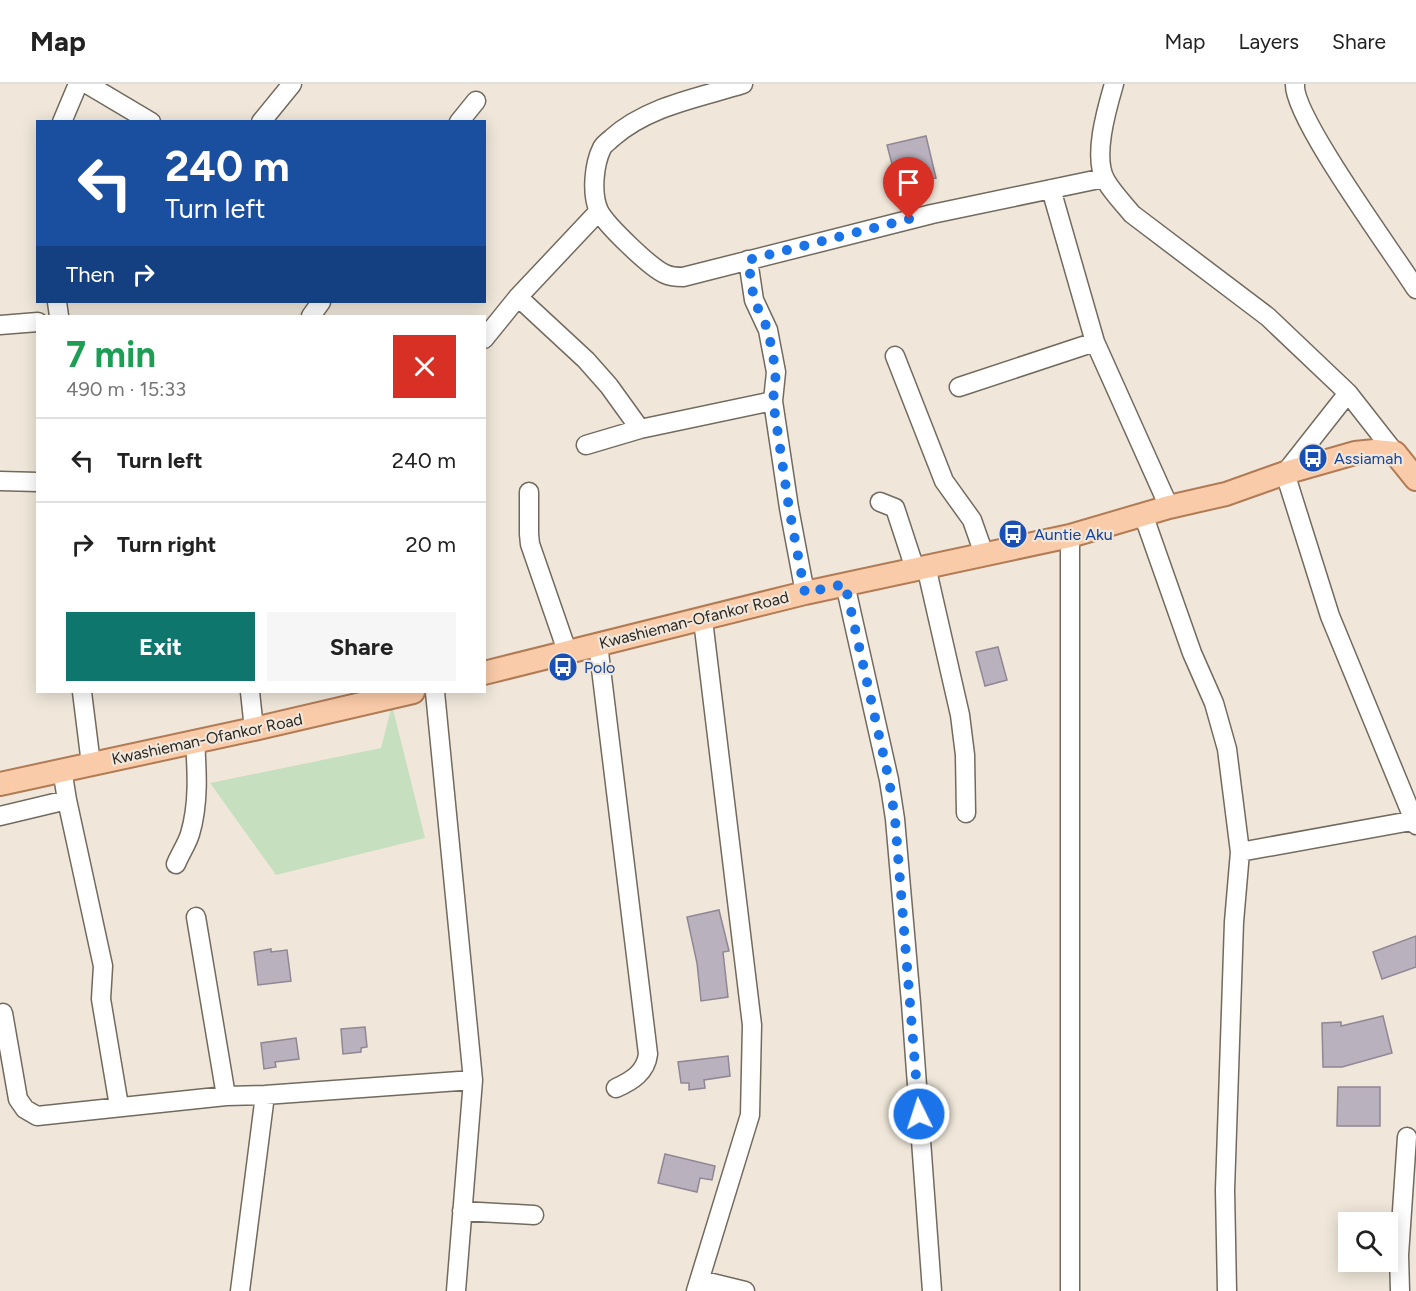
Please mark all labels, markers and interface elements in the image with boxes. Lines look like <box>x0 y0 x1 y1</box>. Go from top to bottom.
text: Map <box>30 24 86 58</box>
text: Map <box>1165 29 1205 54</box>
text: Layers <box>1238 29 1299 54</box>
text: Share <box>1332 29 1386 54</box>
text: 240 m <box>165 141 290 192</box>
icon: left <box>66 144 144 222</box>
pin <box>883 157 934 219</box>
icon: arrive <box>892 166 925 199</box>
text: Turn left <box>165 192 265 225</box>
icon: right <box>127 258 160 291</box>
text: Then <box>66 261 115 288</box>
text: 7 min <box>66 333 156 376</box>
button: close <box>393 335 456 398</box>
text: 490 m · 15:33 <box>66 377 186 401</box>
bus stop icon: Assiamah <box>1297 442 1329 474</box>
icon: left <box>66 444 99 477</box>
text: Turn left <box>117 447 203 474</box>
text: 240 m <box>392 447 456 474</box>
place label: Assiamah <box>1334 449 1402 468</box>
bus stop icon: Auntie Aku <box>997 518 1029 550</box>
place label: Auntie Aku <box>1034 525 1113 544</box>
icon: right <box>66 528 99 561</box>
text: Turn right <box>117 531 216 558</box>
text: 20 m <box>405 531 456 558</box>
street label: Kwashieman-Ofankor Road <box>597 587 791 653</box>
button: Exit <box>66 612 255 681</box>
button: Share <box>267 612 456 681</box>
bus stop icon: Polo <box>547 651 579 683</box>
place label: Polo <box>584 658 615 677</box>
street label: Kwashieman-Ofankor Road <box>110 709 304 769</box>
position arrow <box>887 1082 951 1146</box>
map controls <box>1338 1212 1398 1272</box>
button: search <box>1338 1212 1398 1272</box>

